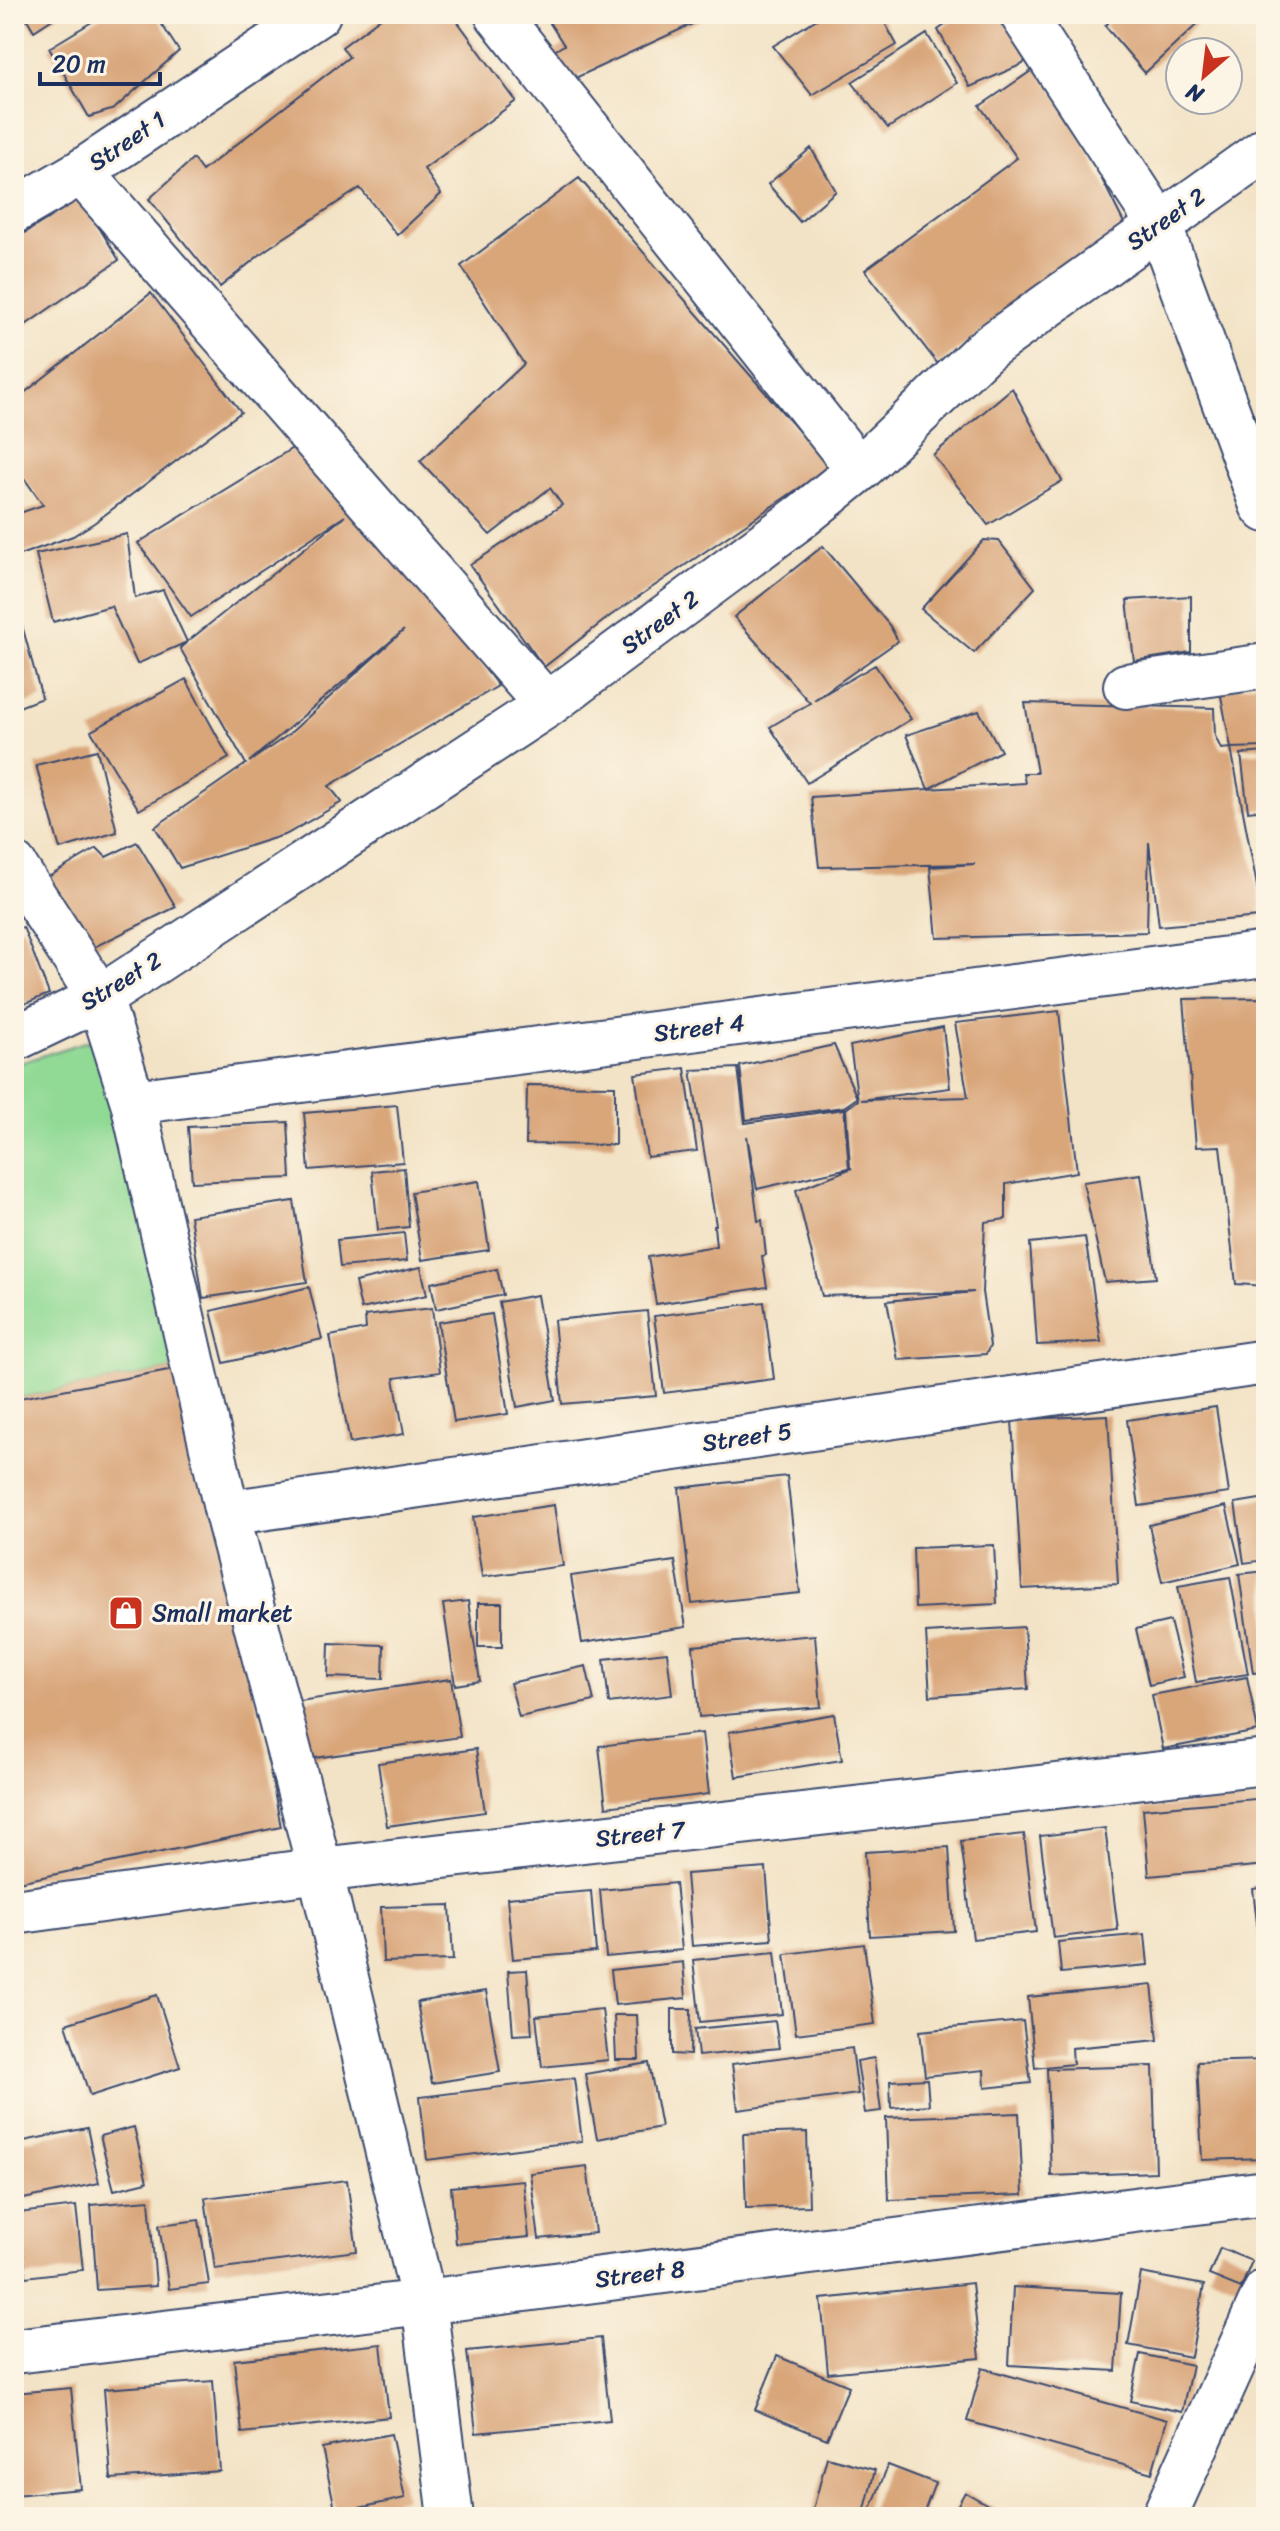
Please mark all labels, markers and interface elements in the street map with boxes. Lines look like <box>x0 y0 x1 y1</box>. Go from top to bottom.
scale bar <box>40 36 160 86</box>
north arrow <box>1164 36 1244 116</box>
text: 20 m <box>52 43 106 85</box>
text: N <box>1178 72 1212 114</box>
street label: Street 1 <box>79 99 175 183</box>
street label: Street 2 <box>1117 176 1215 262</box>
street label: Street 2 <box>611 579 709 665</box>
street label: Street 2 <box>72 940 170 1022</box>
street label: Street 4 <box>651 1002 747 1054</box>
street label: Street 5 <box>699 1410 795 1464</box>
place label: Small market <box>152 1592 293 1634</box>
shop icon: Small market <box>107 1594 145 1632</box>
street label: Street 7 <box>593 1808 688 1860</box>
street label: Street 8 <box>593 2248 687 2300</box>

